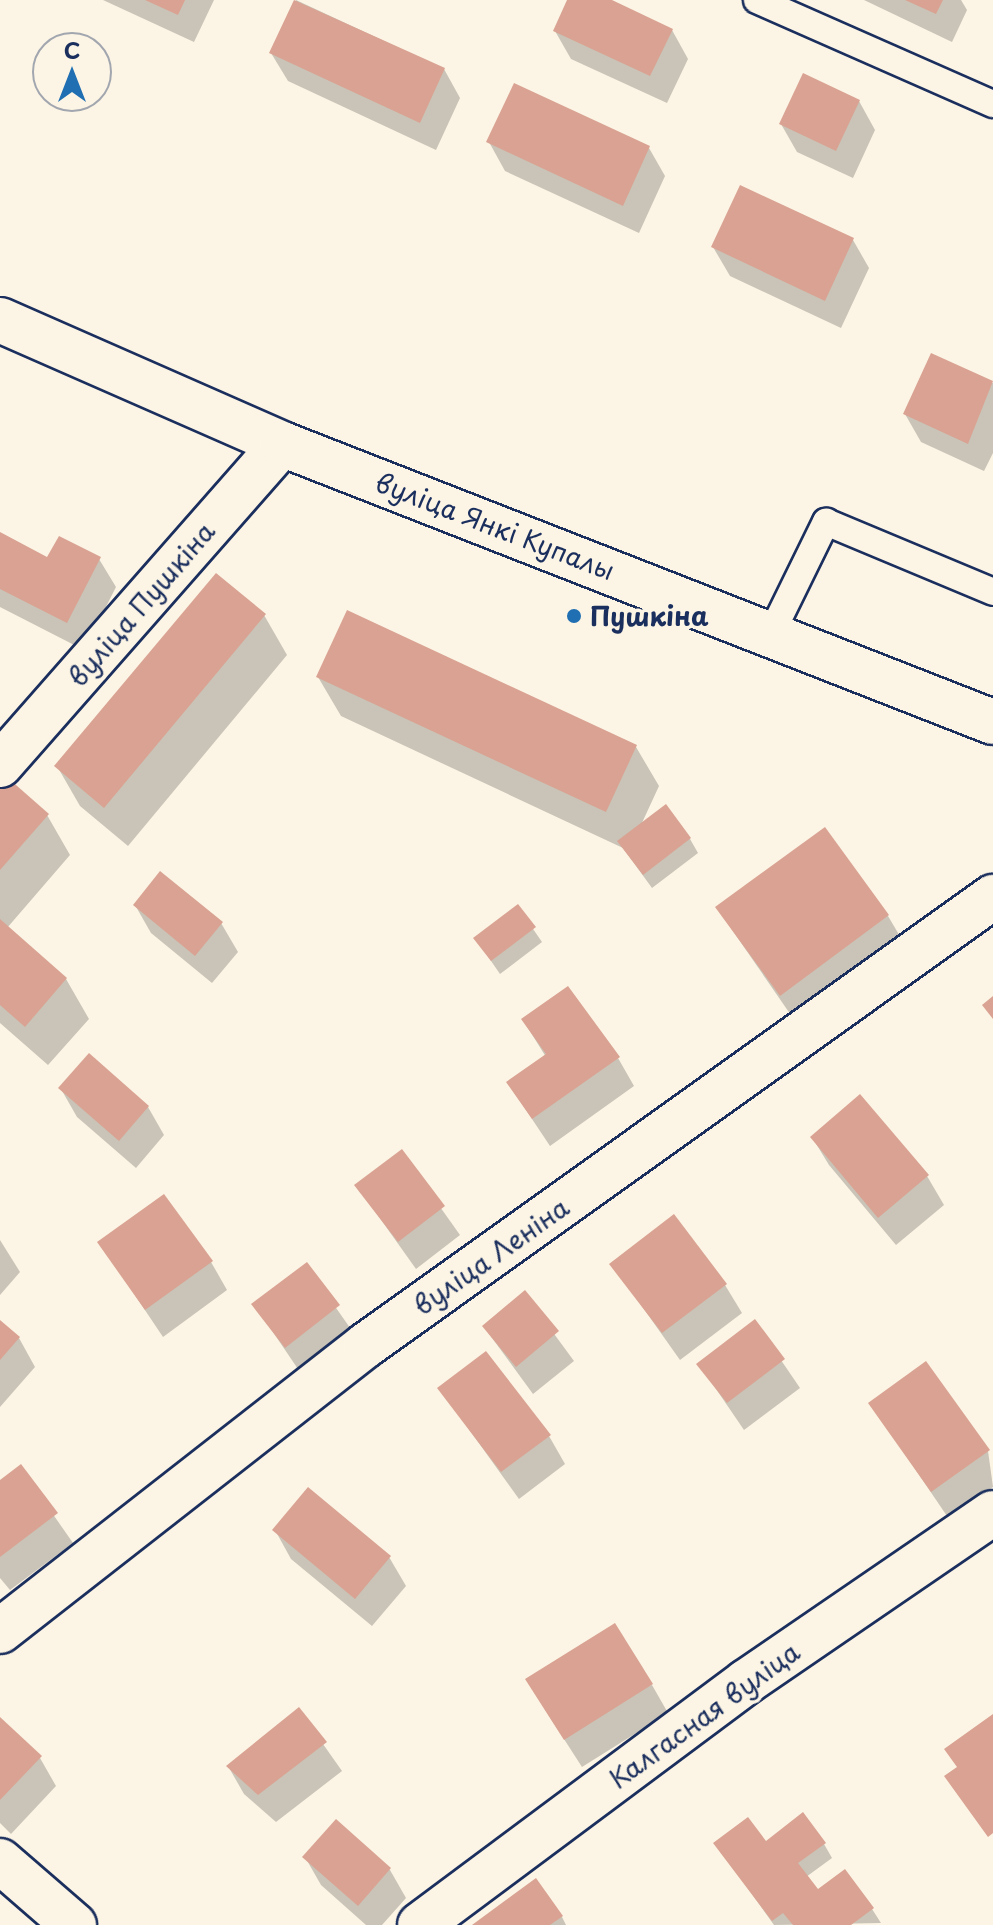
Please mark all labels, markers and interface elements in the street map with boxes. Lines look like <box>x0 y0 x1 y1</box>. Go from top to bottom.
north arrow <box>32 32 112 112</box>
text: С <box>64 33 80 66</box>
street label: вуліца Янкі Купалы <box>371 466 619 586</box>
street label: вуліца Пушкіна <box>61 515 221 693</box>
place label: Пушкіна <box>590 600 709 632</box>
marker: Пушкіна <box>565 607 583 625</box>
street label: вуліца Леніна <box>407 1191 575 1321</box>
street label: Калгасная вуліца <box>602 1635 806 1795</box>

